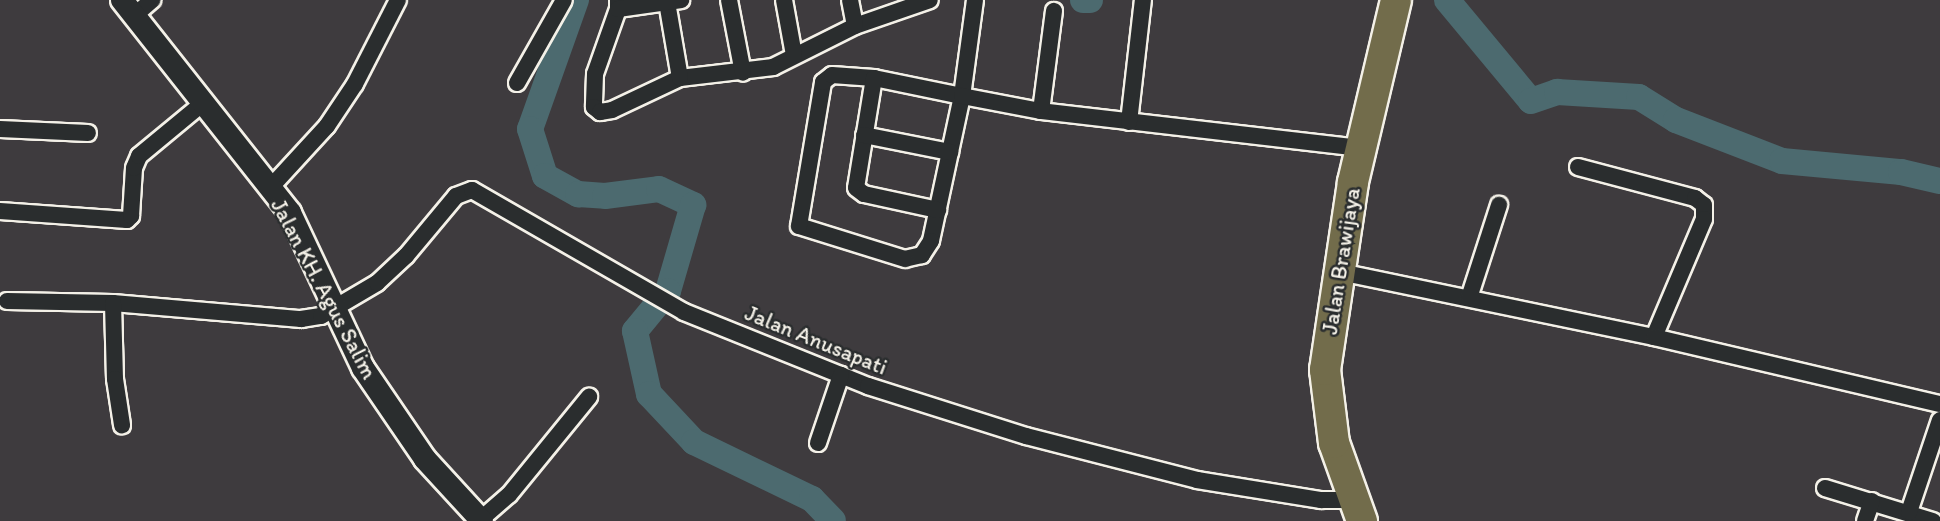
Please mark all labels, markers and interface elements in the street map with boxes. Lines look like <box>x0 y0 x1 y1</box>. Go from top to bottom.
street label: Jalan Brawijaya <box>1316 185 1366 337</box>
street label: Jalan KH. Agus Salim <box>265 194 383 384</box>
street label: Jalan Anusapati <box>741 299 891 381</box>

